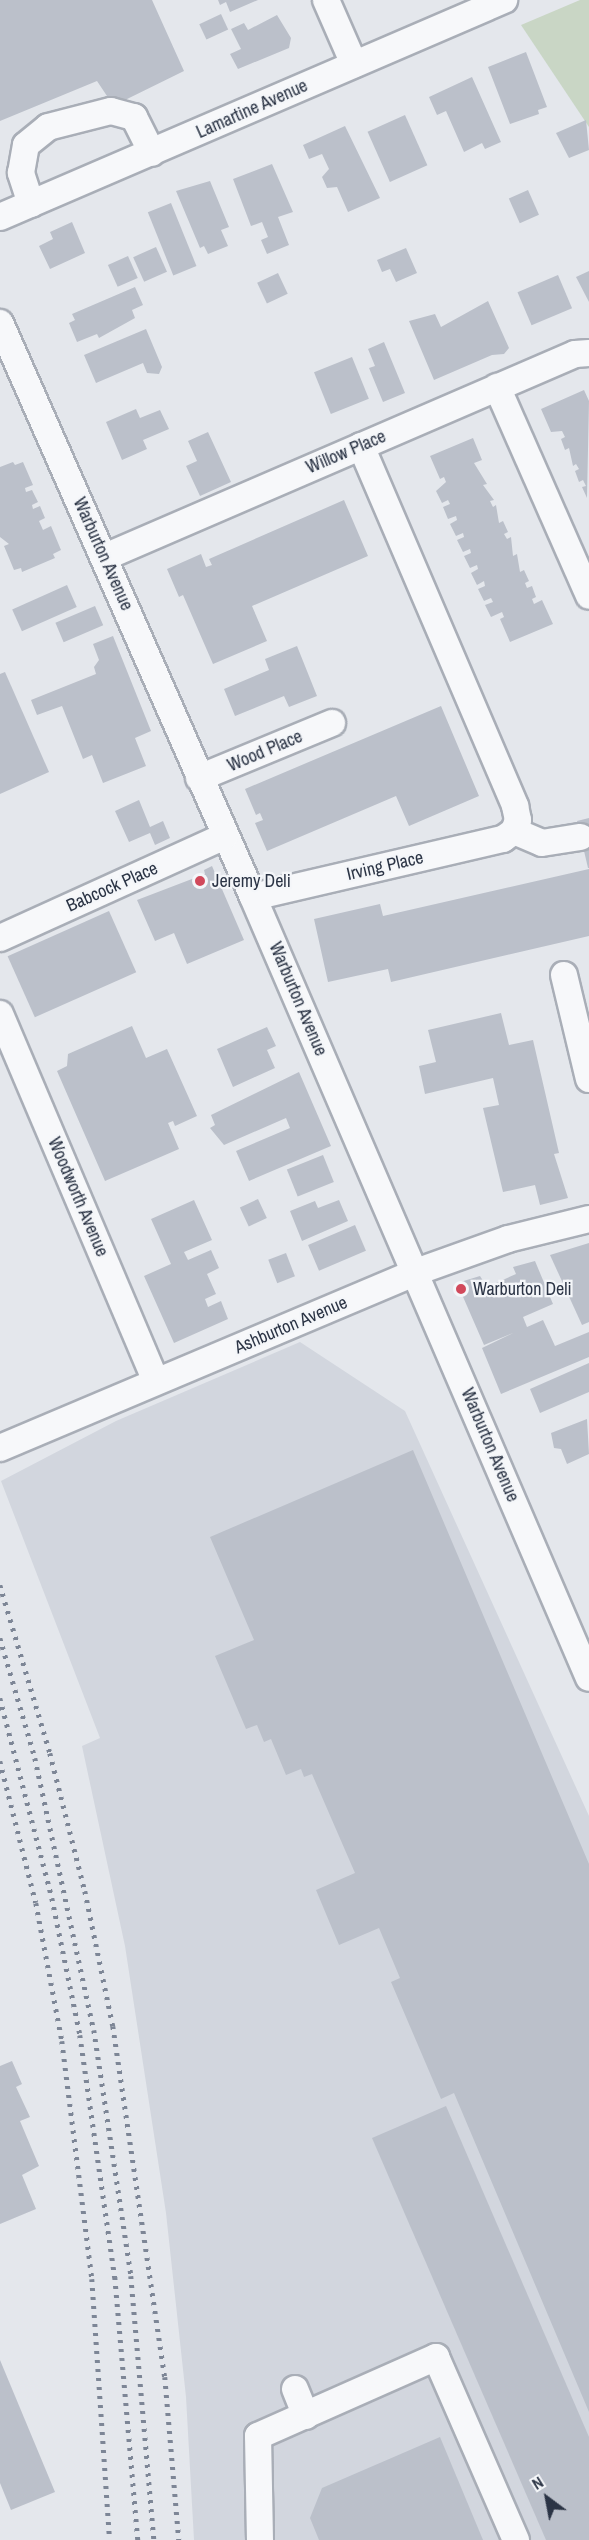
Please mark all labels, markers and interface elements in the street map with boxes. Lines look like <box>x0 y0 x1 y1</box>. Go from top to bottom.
street label: Lamartine Avenue <box>193 75 311 143</box>
street label: Willow Place <box>303 426 389 478</box>
street label: Warburton Avenue <box>68 494 138 614</box>
street label: Wood Place <box>224 726 306 776</box>
street label: Irving Place <box>345 847 425 885</box>
street label: Babcock Place <box>63 857 161 917</box>
place label: Jeremy Deli <box>212 870 291 892</box>
marker: Jeremy Deli <box>193 874 207 888</box>
street label: Warburton Avenue <box>264 939 332 1059</box>
street label: Woodworth Avenue <box>43 1134 113 1260</box>
place label: Warburton Deli <box>473 1278 572 1300</box>
marker: Warburton Deli <box>454 1282 468 1296</box>
street label: Ashburton Avenue <box>231 1291 351 1359</box>
street label: Warburton Avenue <box>456 1385 524 1505</box>
north arrow <box>517 2468 577 2528</box>
text: N <box>528 2471 547 2495</box>

